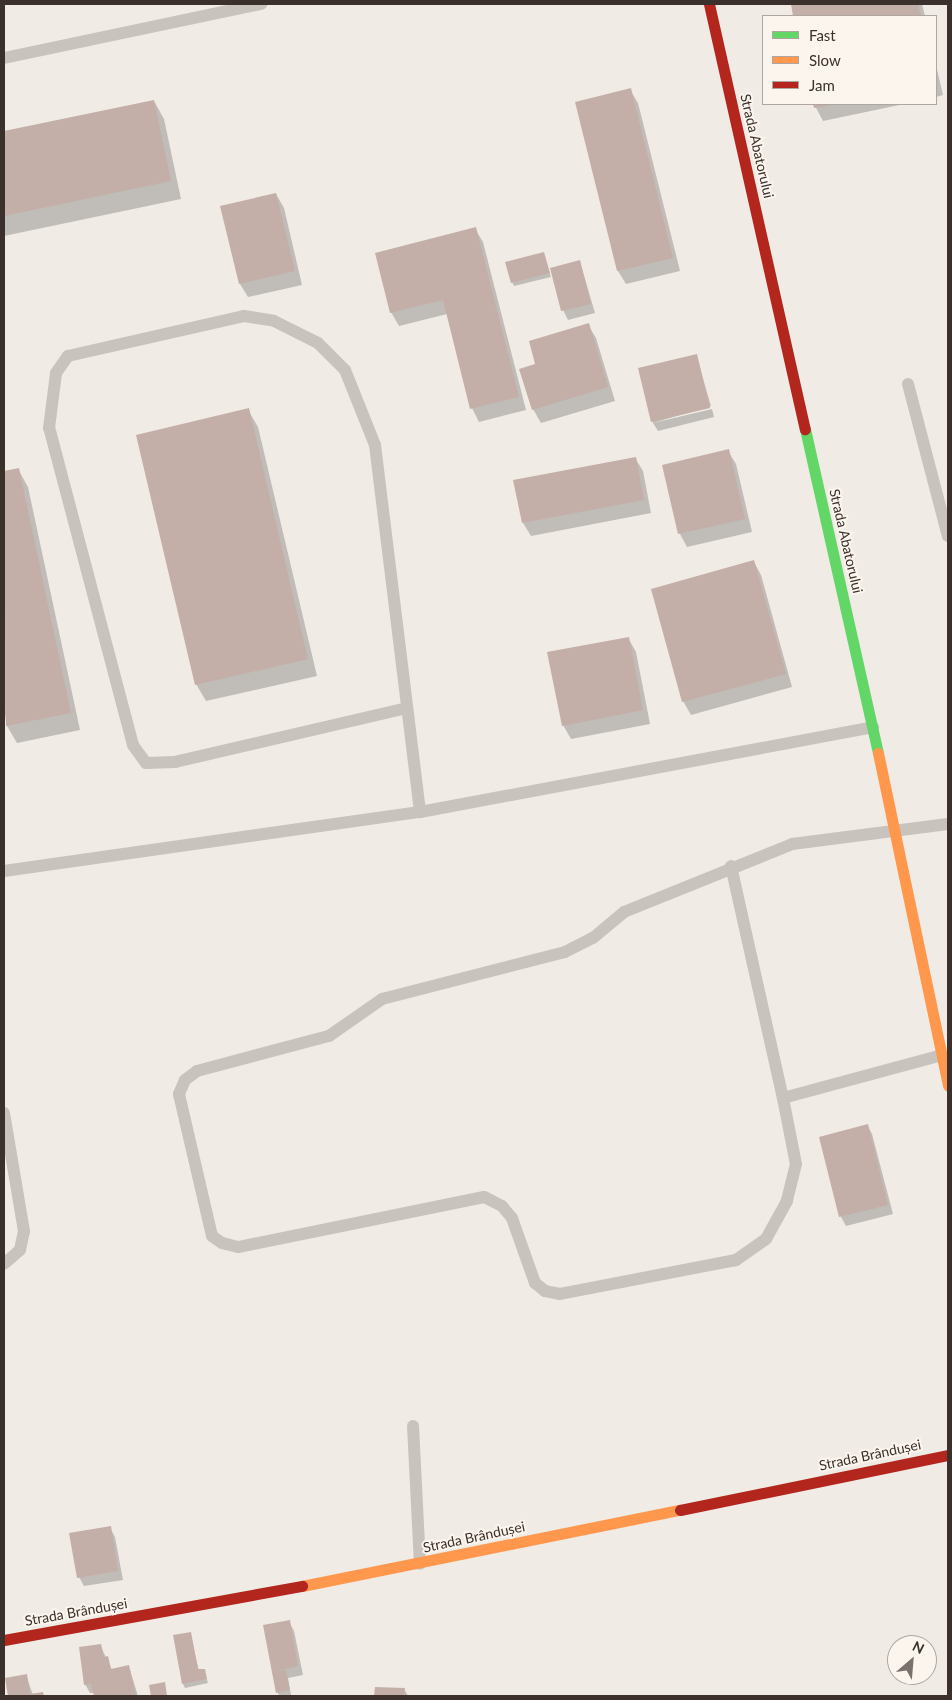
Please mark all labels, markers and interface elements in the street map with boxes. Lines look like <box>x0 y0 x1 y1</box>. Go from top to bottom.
legend <box>762 15 937 105</box>
text: Fast <box>809 26 836 44</box>
text: Slow <box>809 51 841 69</box>
text: Jam <box>809 76 835 94</box>
street label: Strada Abatorului <box>737 92 777 200</box>
street label: Strada Abatorului <box>826 487 866 595</box>
street label: Strada Brândușei <box>818 1436 922 1474</box>
street label: Strada Brândușei <box>422 1518 526 1556</box>
street label: Strada Brândușei <box>23 1595 129 1629</box>
north arrow <box>887 1635 937 1685</box>
text: N <box>910 1637 927 1657</box>

